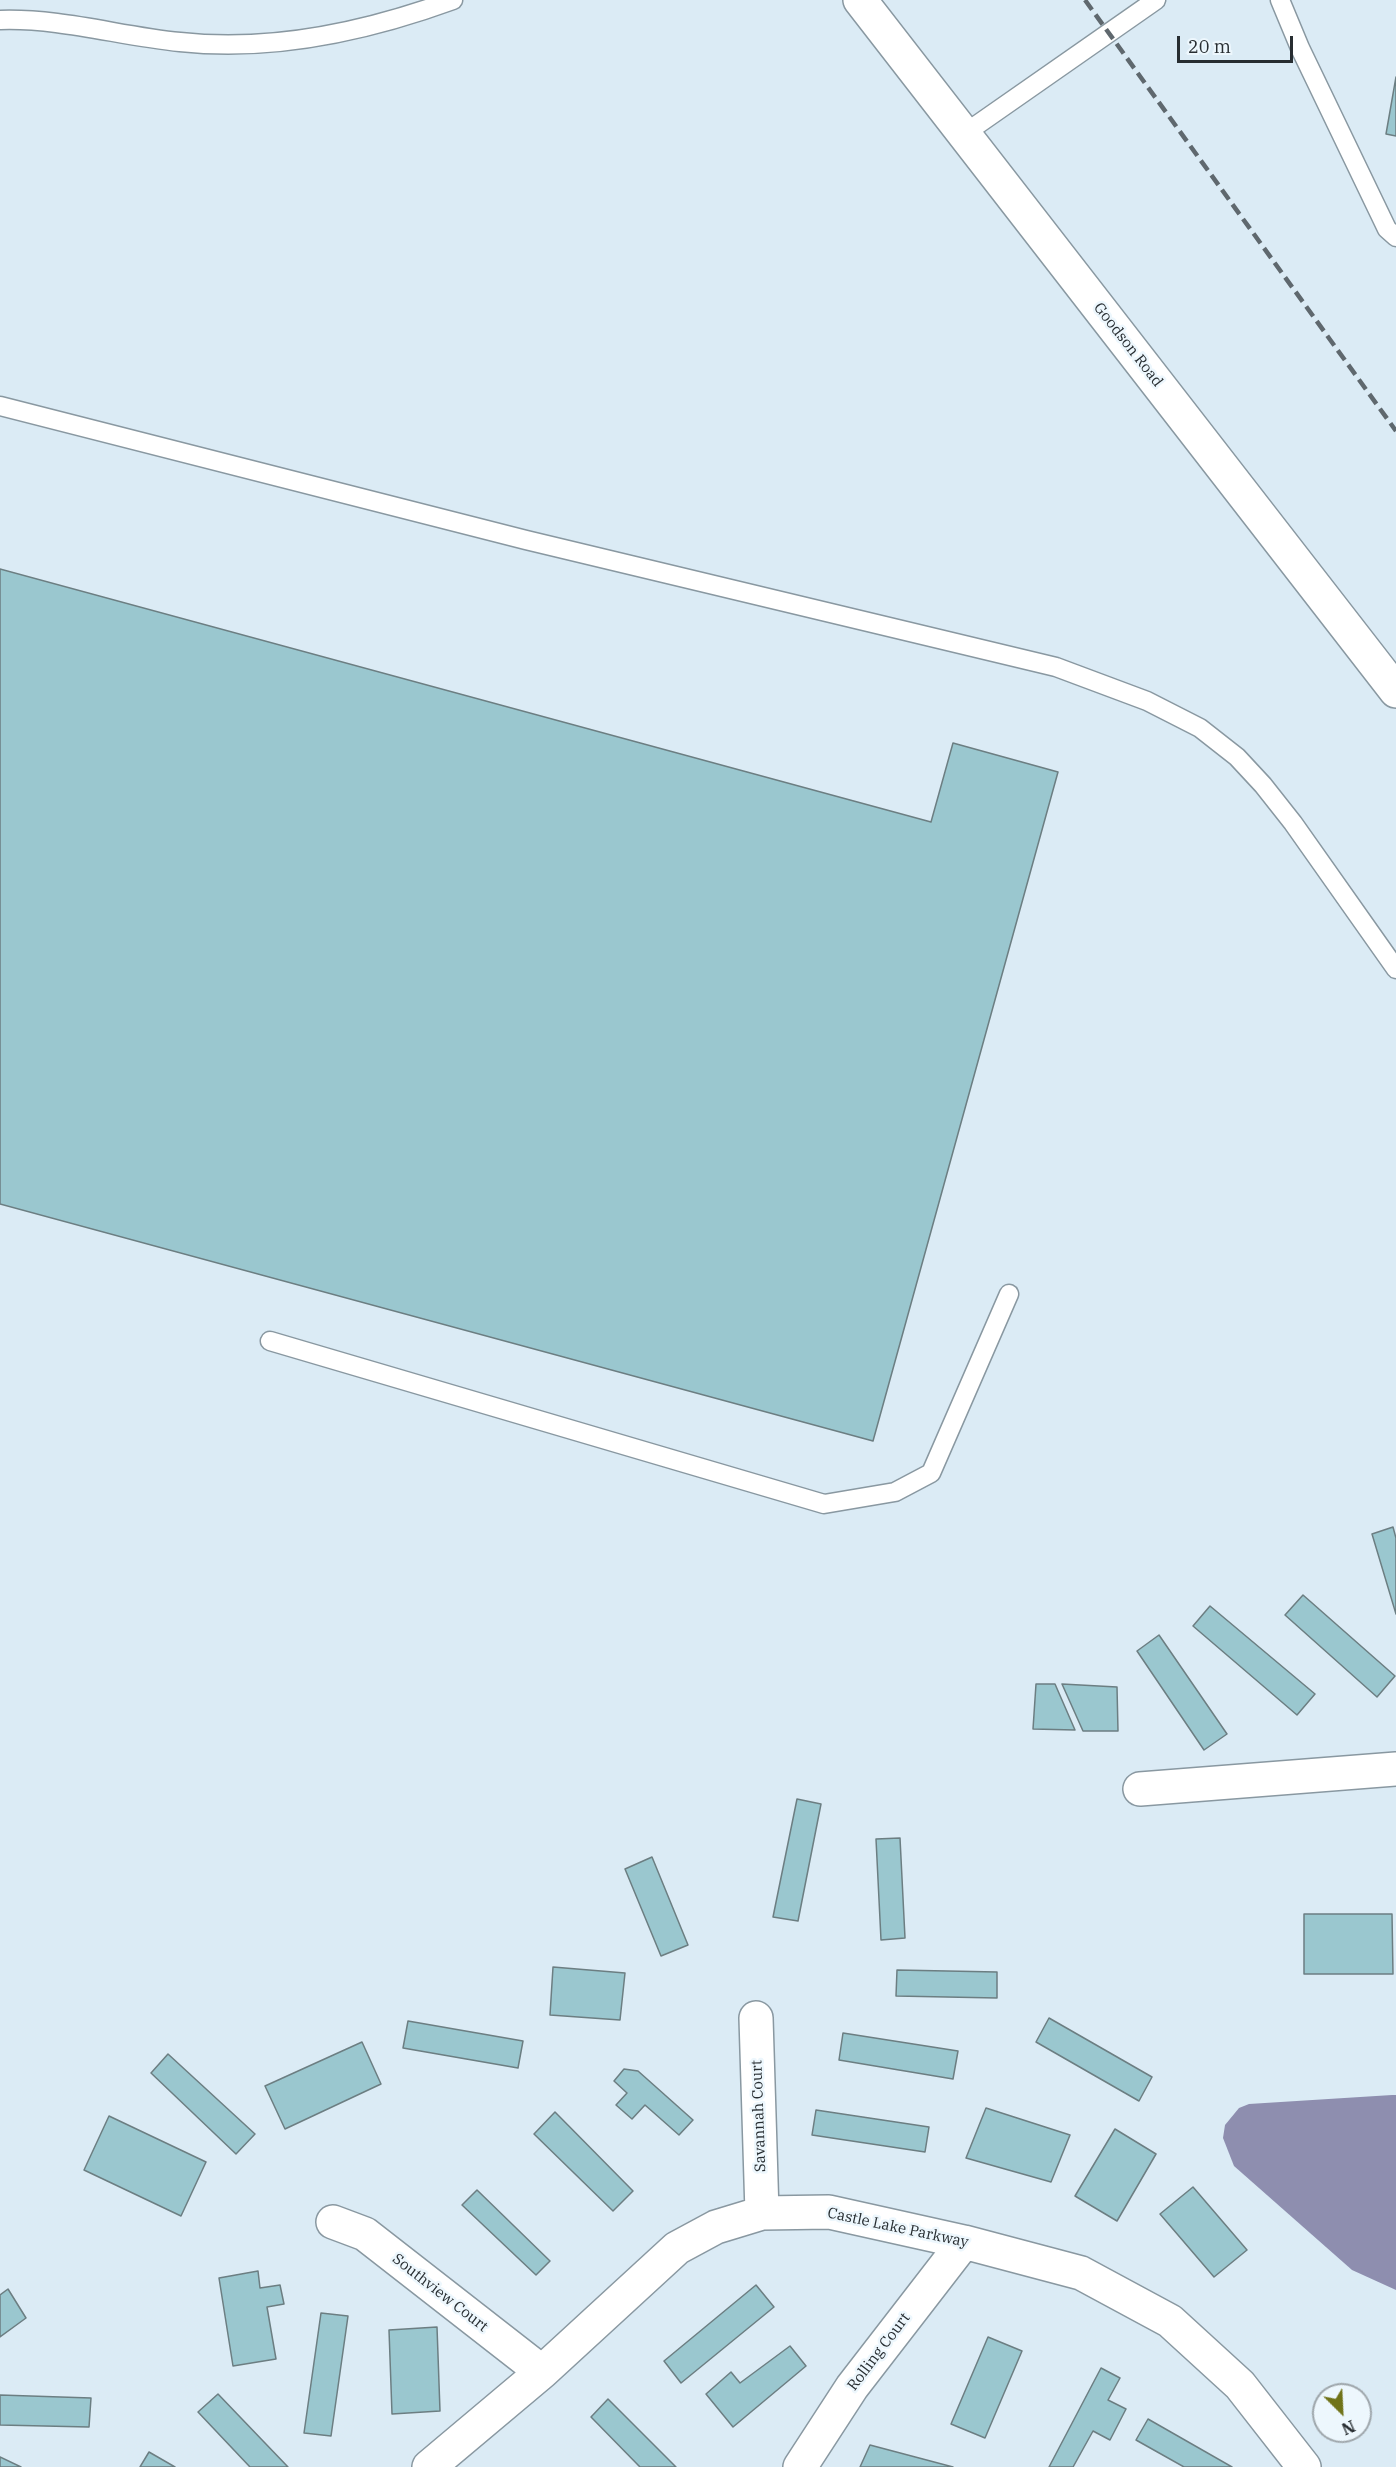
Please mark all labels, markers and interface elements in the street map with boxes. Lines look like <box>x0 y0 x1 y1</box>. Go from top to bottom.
scale bar <box>1180 24 1296 62</box>
text: 20 m <box>1188 35 1231 58</box>
street label: Goodson Road <box>1090 299 1166 391</box>
street label: Savannah Court <box>748 2060 770 2172</box>
street label: Castle Lake Parkway <box>826 2204 970 2252</box>
street label: Southview Court <box>389 2250 491 2336</box>
street label: Rolling Court <box>844 2310 914 2394</box>
north arrow <box>1312 2383 1372 2443</box>
text: N <box>1339 2416 1358 2439</box>

